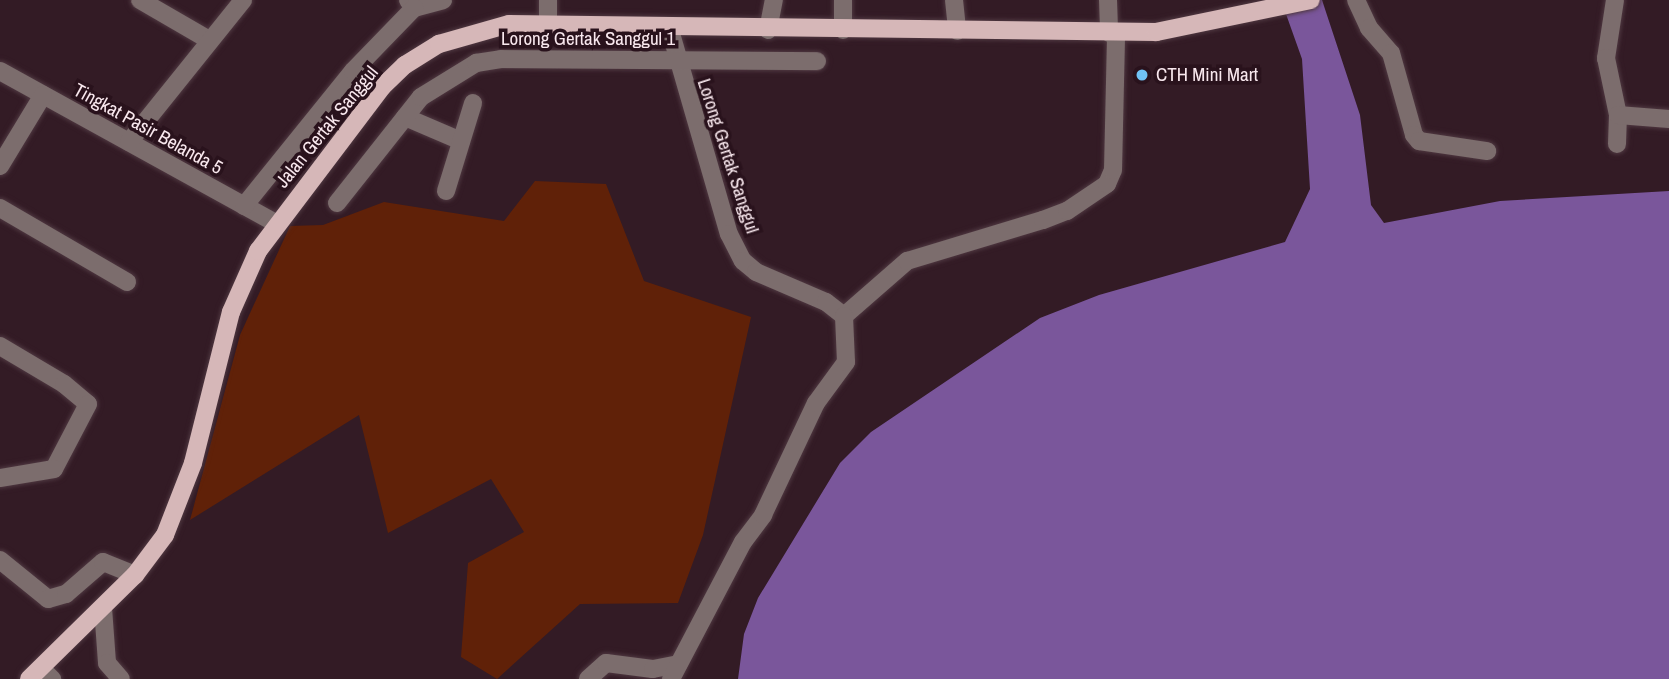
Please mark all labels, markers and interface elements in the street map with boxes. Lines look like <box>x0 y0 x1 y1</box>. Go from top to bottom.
street label: Lorong Gertak Sanggul 1 <box>501 28 675 50</box>
street label: Jalan Gertak Sanggul <box>271 62 383 192</box>
place label: CTH Mini Mart <box>1156 64 1258 86</box>
marker: CTH Mini Mart <box>1134 67 1150 83</box>
street label: Lorong Gertak Sanggul <box>692 76 764 236</box>
street label: Tingkat Pasir Belanda 5 <box>70 79 226 179</box>

